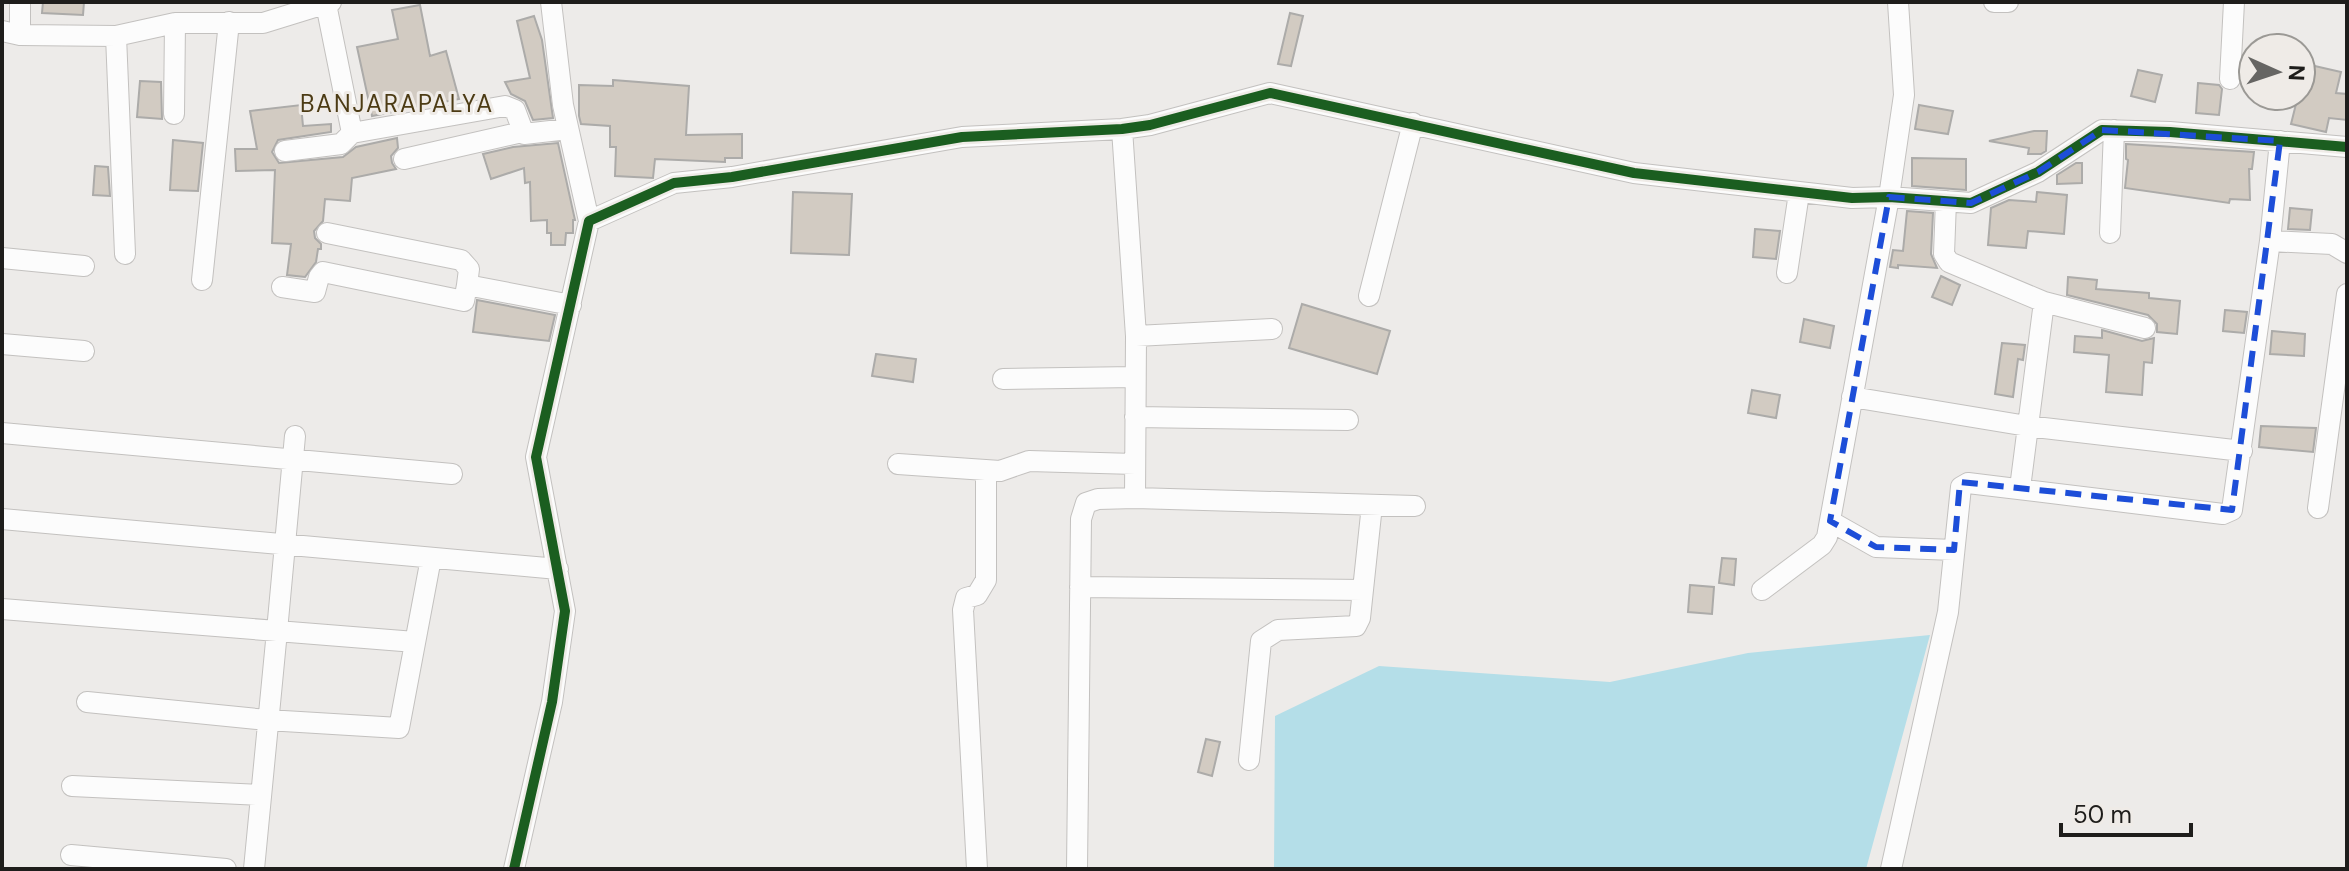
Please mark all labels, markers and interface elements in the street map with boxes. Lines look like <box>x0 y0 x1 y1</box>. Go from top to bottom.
north arrow <box>2237 32 2317 112</box>
text: N <box>2282 64 2311 82</box>
district label: BANJARAPALYA <box>300 88 494 119</box>
scale bar <box>2061 787 2191 837</box>
text: 50 m <box>2073 799 2132 830</box>

